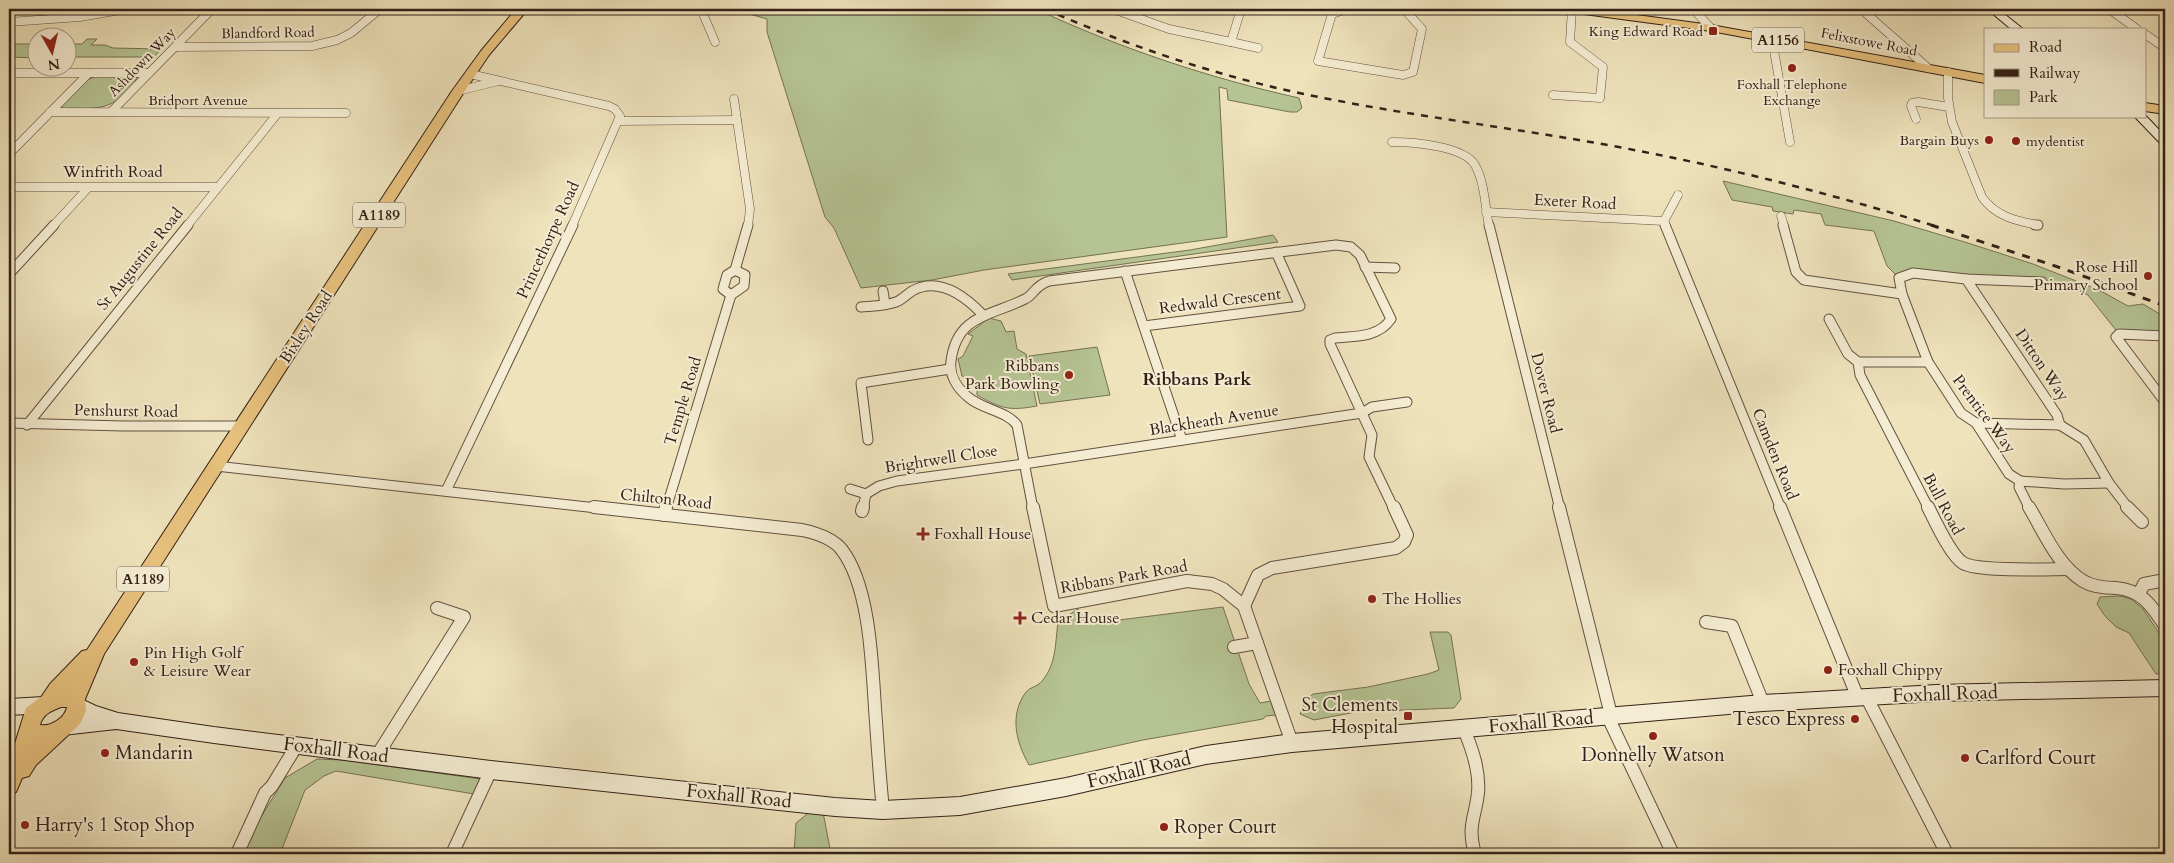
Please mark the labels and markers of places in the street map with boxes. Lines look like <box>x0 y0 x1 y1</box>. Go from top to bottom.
place label: King Edward Road <box>1589 22 1704 41</box>
marker: King Edward Road <box>1707 25 1719 37</box>
marker: Foxhall Telephone Exchange <box>1786 62 1798 74</box>
place label: Foxhall Telephone Exchange <box>1737 75 1847 110</box>
place label: Bargain Buys <box>1899 131 1979 150</box>
place label: mydentist <box>2026 132 2085 151</box>
marker: Bargain Buys <box>1983 134 1995 146</box>
marker: mydentist <box>2010 135 2022 147</box>
place label: Rose Hill Primary School <box>2034 256 2138 296</box>
marker: Rose Hill Primary School <box>2142 270 2154 282</box>
place label: Ribbans Park Bowling <box>965 355 1059 395</box>
marker: Ribbans Park Bowling <box>1063 369 1075 381</box>
place label: Foxhall House <box>934 523 1031 545</box>
marker: Foxhall House <box>916 527 930 541</box>
place label: The Hollies <box>1382 588 1461 610</box>
marker: The Hollies <box>1366 593 1378 605</box>
place label: Cedar House <box>1031 607 1119 629</box>
marker: Cedar House <box>1013 611 1027 625</box>
place label: Pin High Golf & Leisure Wear <box>144 642 251 682</box>
marker: Pin High Golf & Leisure Wear <box>128 656 140 668</box>
place label: Foxhall Chippy <box>1838 659 1943 681</box>
marker: Foxhall Chippy <box>1822 664 1834 676</box>
place label: St Clements Hospital <box>1302 692 1398 740</box>
place label: Tesco Express <box>1733 706 1845 732</box>
marker: St Clements Hospital <box>1402 710 1414 722</box>
marker: Tesco Express <box>1849 713 1861 725</box>
marker: Donnelly Watson <box>1647 730 1659 742</box>
place label: Mandarin <box>115 740 194 766</box>
place label: Donnelly Watson <box>1581 742 1725 768</box>
place label: Carlford Court <box>1975 745 2096 771</box>
marker: Mandarin <box>99 747 111 759</box>
marker: Carlford Court <box>1959 752 1971 764</box>
place label: Harry's 1 Stop Shop <box>35 812 195 838</box>
place label: Roper Court <box>1174 814 1276 840</box>
marker: Harry's 1 Stop Shop <box>19 819 31 831</box>
marker: Roper Court <box>1158 821 1170 833</box>

